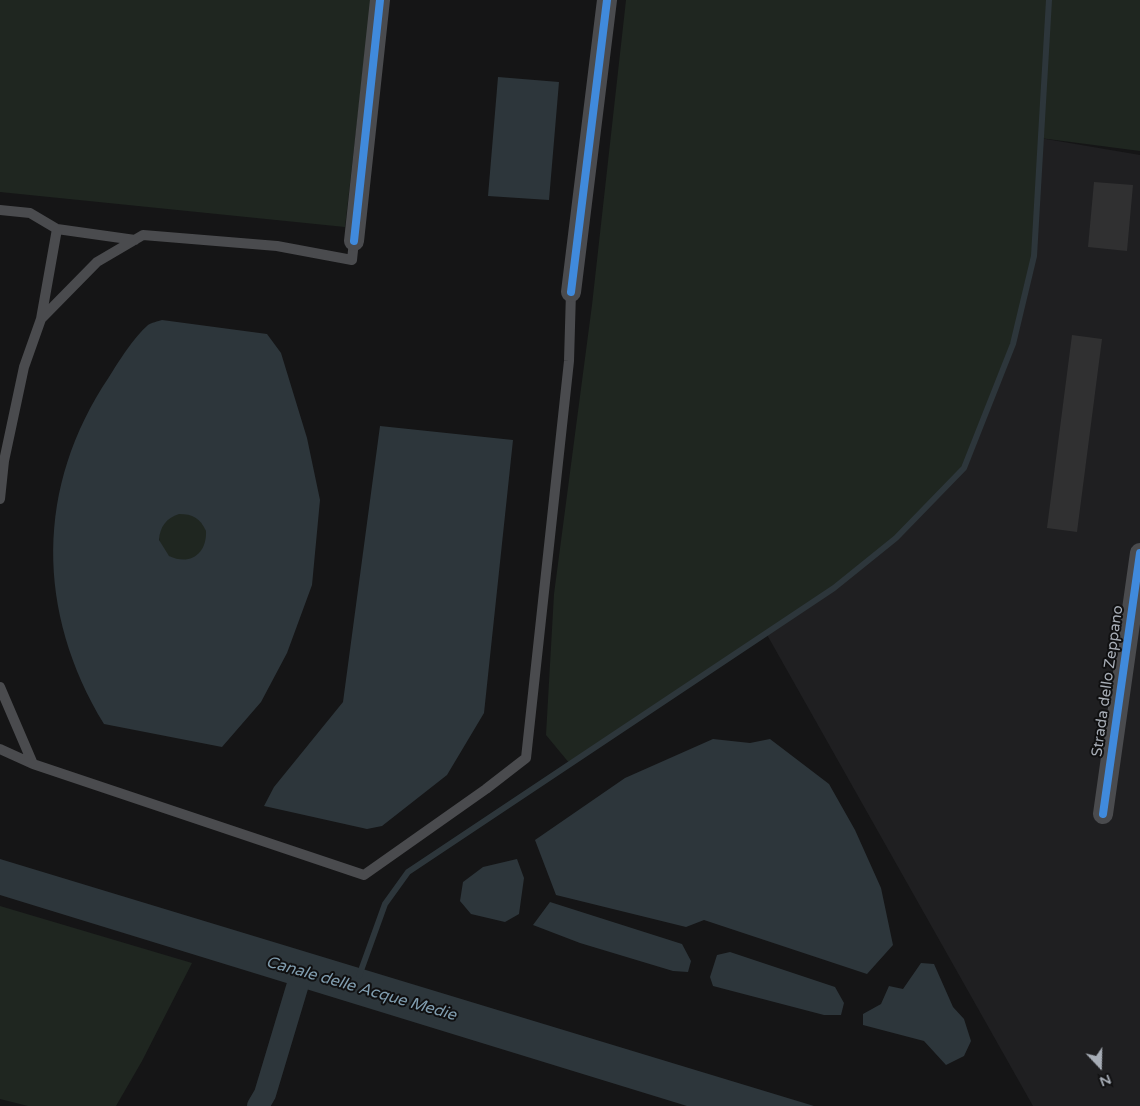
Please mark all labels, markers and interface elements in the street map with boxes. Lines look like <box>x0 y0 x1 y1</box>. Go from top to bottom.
street label: Strada dello Zeppano <box>1088 604 1128 758</box>
water label: Canale delle Acque Medie <box>264 953 458 1025</box>
north arrow <box>1075 1041 1125 1091</box>
text: N <box>1097 1071 1114 1090</box>

